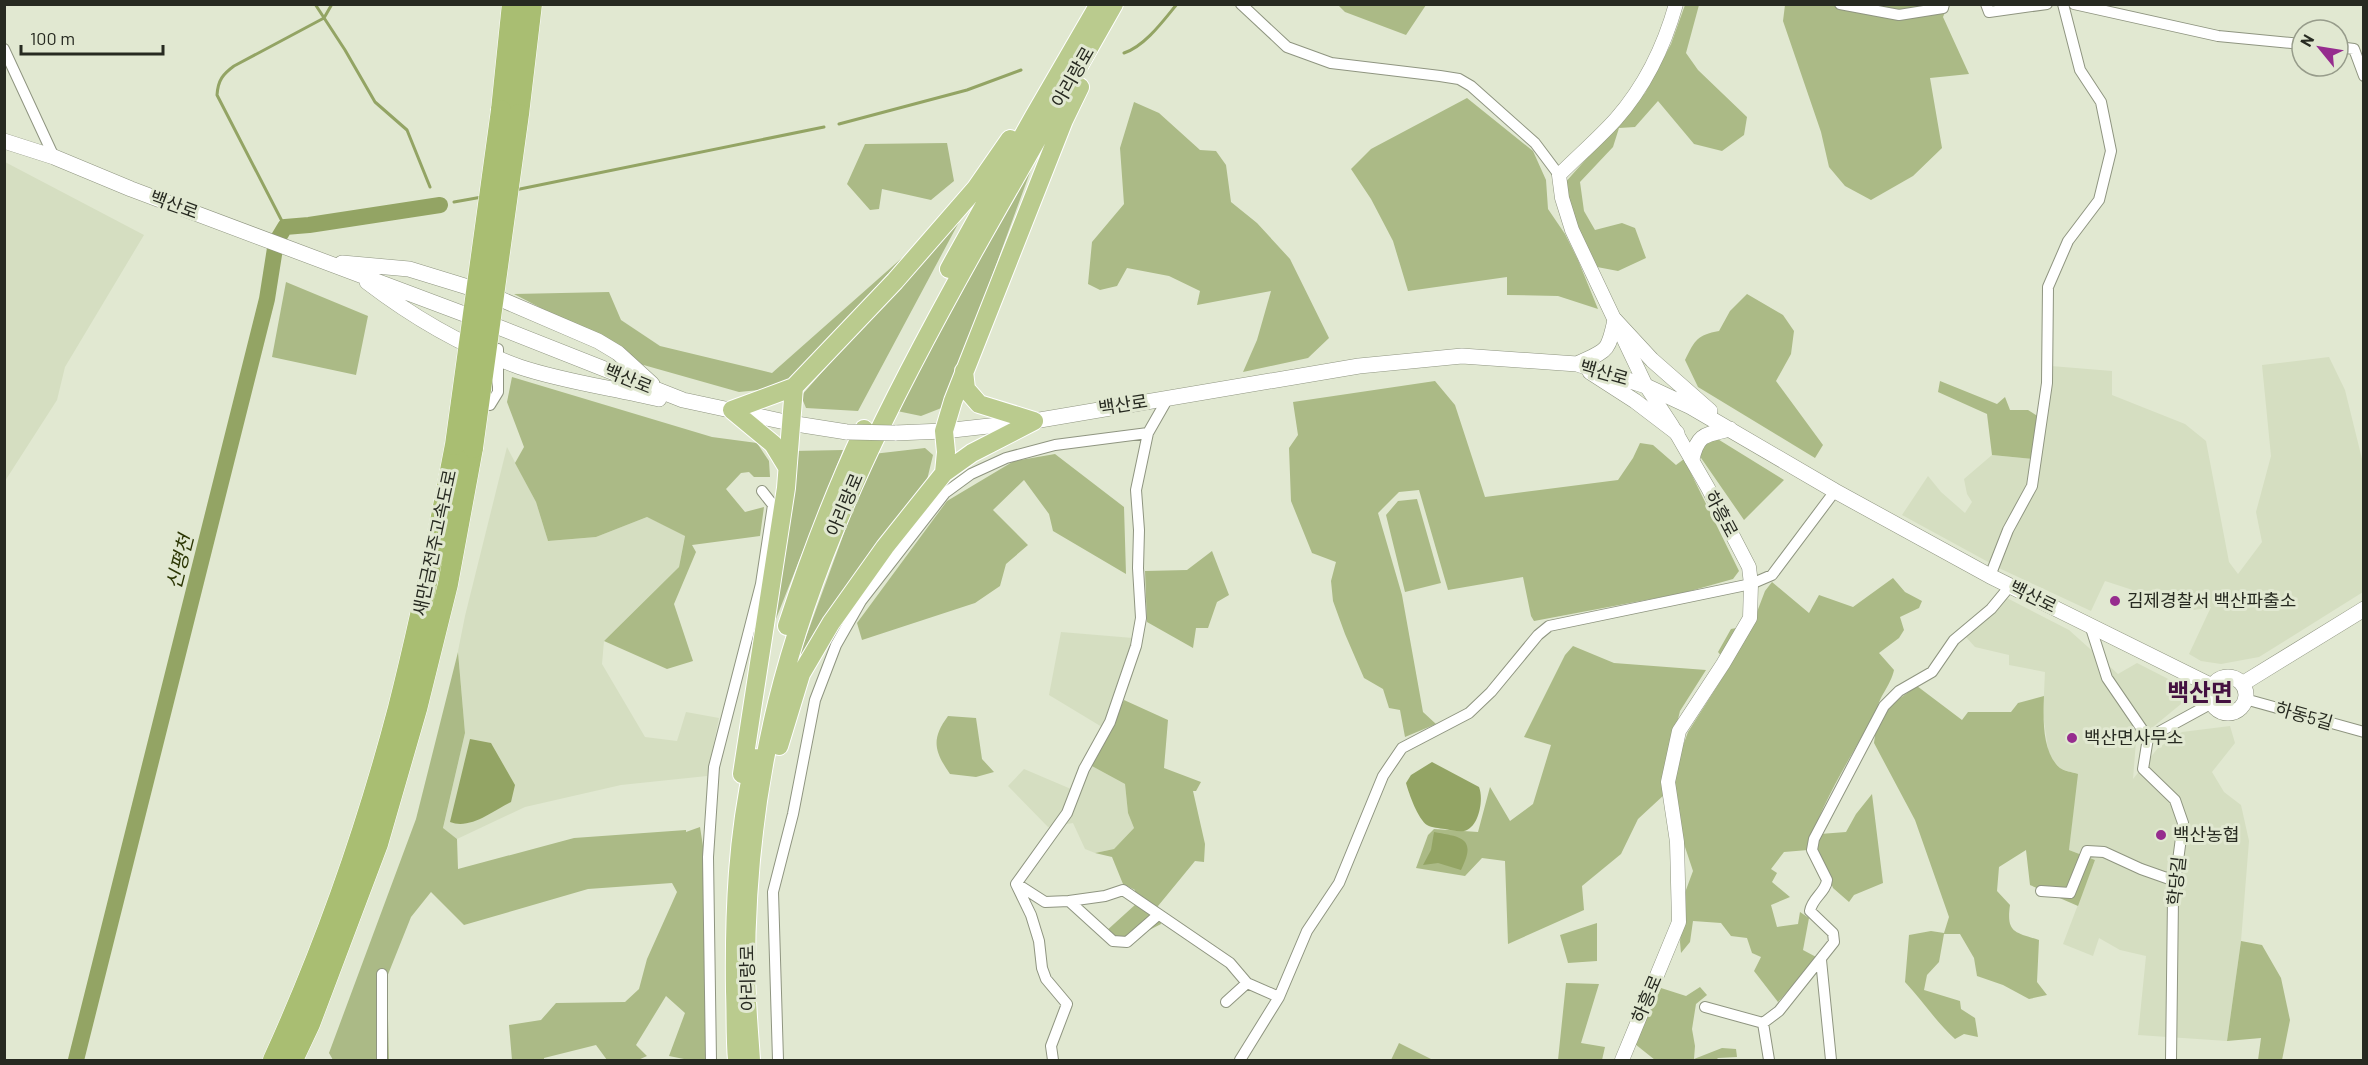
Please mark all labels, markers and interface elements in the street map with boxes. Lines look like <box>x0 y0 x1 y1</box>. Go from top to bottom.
scale bar <box>21 18 164 56</box>
north arrow <box>2290 18 2350 78</box>
text: 100 m <box>30 27 75 49</box>
text: N <box>2296 31 2317 50</box>
street label: 아리랑로 <box>1046 42 1098 111</box>
street label: 백산로 <box>147 185 201 223</box>
street label: 백산로 <box>1577 355 1631 389</box>
street label: 백산로 <box>601 359 656 398</box>
street label: 백산로 <box>1097 389 1149 419</box>
street label: 새만금전주고속도로 <box>408 468 460 618</box>
street label: 아리랑로 <box>821 470 867 539</box>
street label: 하흥로 <box>1701 486 1743 541</box>
water label: 신평천 <box>161 530 198 591</box>
street label: 백산로 <box>2006 575 2061 617</box>
place label: 김제경찰서 백산파출소 <box>2127 589 2296 611</box>
marker: 김제경찰서 백산파출소 <box>2108 594 2122 608</box>
district label: 백산면 <box>2167 677 2233 706</box>
street label: 하동5길 <box>2273 696 2336 734</box>
place label: 백산면사무소 <box>2084 726 2183 748</box>
marker: 백산면사무소 <box>2065 731 2079 745</box>
place label: 백산농협 <box>2173 823 2239 845</box>
marker: 백산농협 <box>2154 828 2168 842</box>
street label: 학당길 <box>2162 855 2190 907</box>
street label: 아리랑로 <box>735 945 759 1011</box>
street label: 하흥로 <box>1626 971 1666 1026</box>

